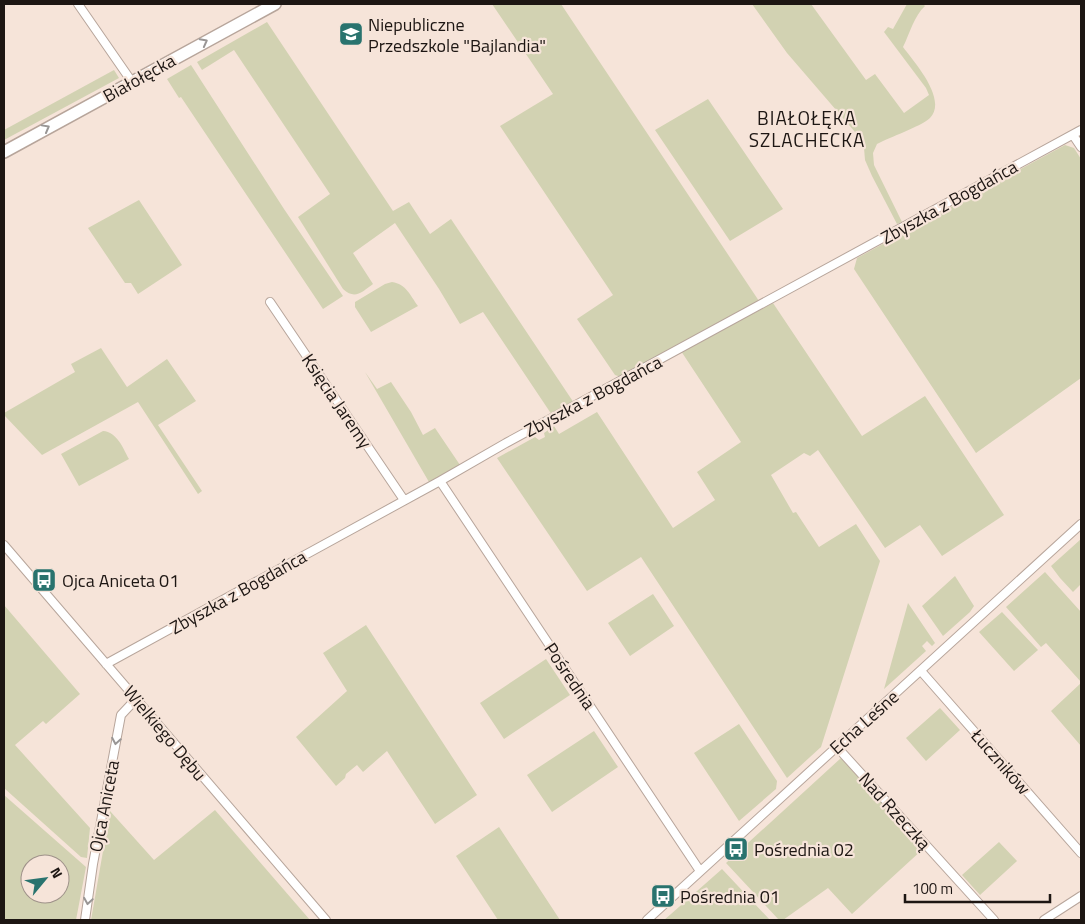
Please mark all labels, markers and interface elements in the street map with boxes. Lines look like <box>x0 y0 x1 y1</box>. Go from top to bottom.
place label: Niepubliczne Przedszkole "Bajlandia" <box>368 11 546 59</box>
school or university icon: Niepubliczne Przedszkole "Bajlandia" <box>338 21 364 47</box>
one-way arrow <box>199 38 208 48</box>
street label: Białołęcka <box>98 47 180 109</box>
district label: BIAŁOŁĘKA SZLACHECKA <box>749 103 865 154</box>
one-way arrow <box>41 125 50 135</box>
street label: Zbyszka z Bogdańca <box>876 153 1022 251</box>
street label: Księcia Jaremy <box>295 348 379 454</box>
street label: Zbyszka z Bogdańca <box>519 348 667 444</box>
street label: Zbyszka z Bogdańca <box>165 543 311 641</box>
bus stop icon: Ojca Aniceta 01 <box>31 567 57 593</box>
place label: Ojca Aniceta 01 <box>62 567 179 594</box>
street label: Pośrednia <box>538 637 602 715</box>
street label: Wielkiego Dębu <box>117 679 213 787</box>
street label: Echa Leśne <box>823 684 905 760</box>
street label: Łuczników <box>964 722 1037 801</box>
one-way arrow <box>112 736 122 745</box>
street label: Ojca Aniceta <box>82 758 126 854</box>
street label: Nad Rzeczką <box>853 766 937 856</box>
bus stop icon: Pośrednia 02 <box>723 836 749 862</box>
place label: Pośrednia 02 <box>754 836 854 863</box>
north arrow <box>20 854 70 904</box>
text: N <box>45 863 68 882</box>
scale bar <box>905 872 1050 904</box>
text: 100 m <box>912 877 953 900</box>
bus stop icon: Pośrednia 01 <box>650 883 676 909</box>
place label: Pośrednia 01 <box>680 883 780 910</box>
one-way arrow <box>83 896 93 905</box>

